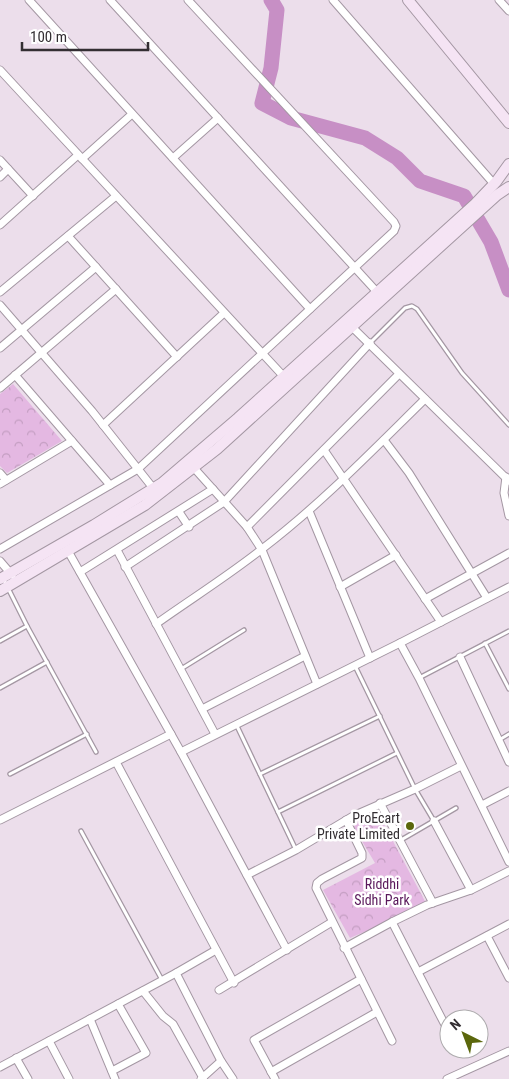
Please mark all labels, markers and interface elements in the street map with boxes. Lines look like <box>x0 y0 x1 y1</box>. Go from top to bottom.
scale bar <box>22 20 149 52</box>
text: 100 m <box>30 28 67 46</box>
place label: ProEcart Private Limited <box>317 810 400 842</box>
marker: ProEcart Private Limited <box>404 820 416 832</box>
park label: Riddhi Sidhi Park <box>354 876 410 908</box>
north arrow <box>439 1009 489 1059</box>
text: N <box>447 1016 464 1033</box>

